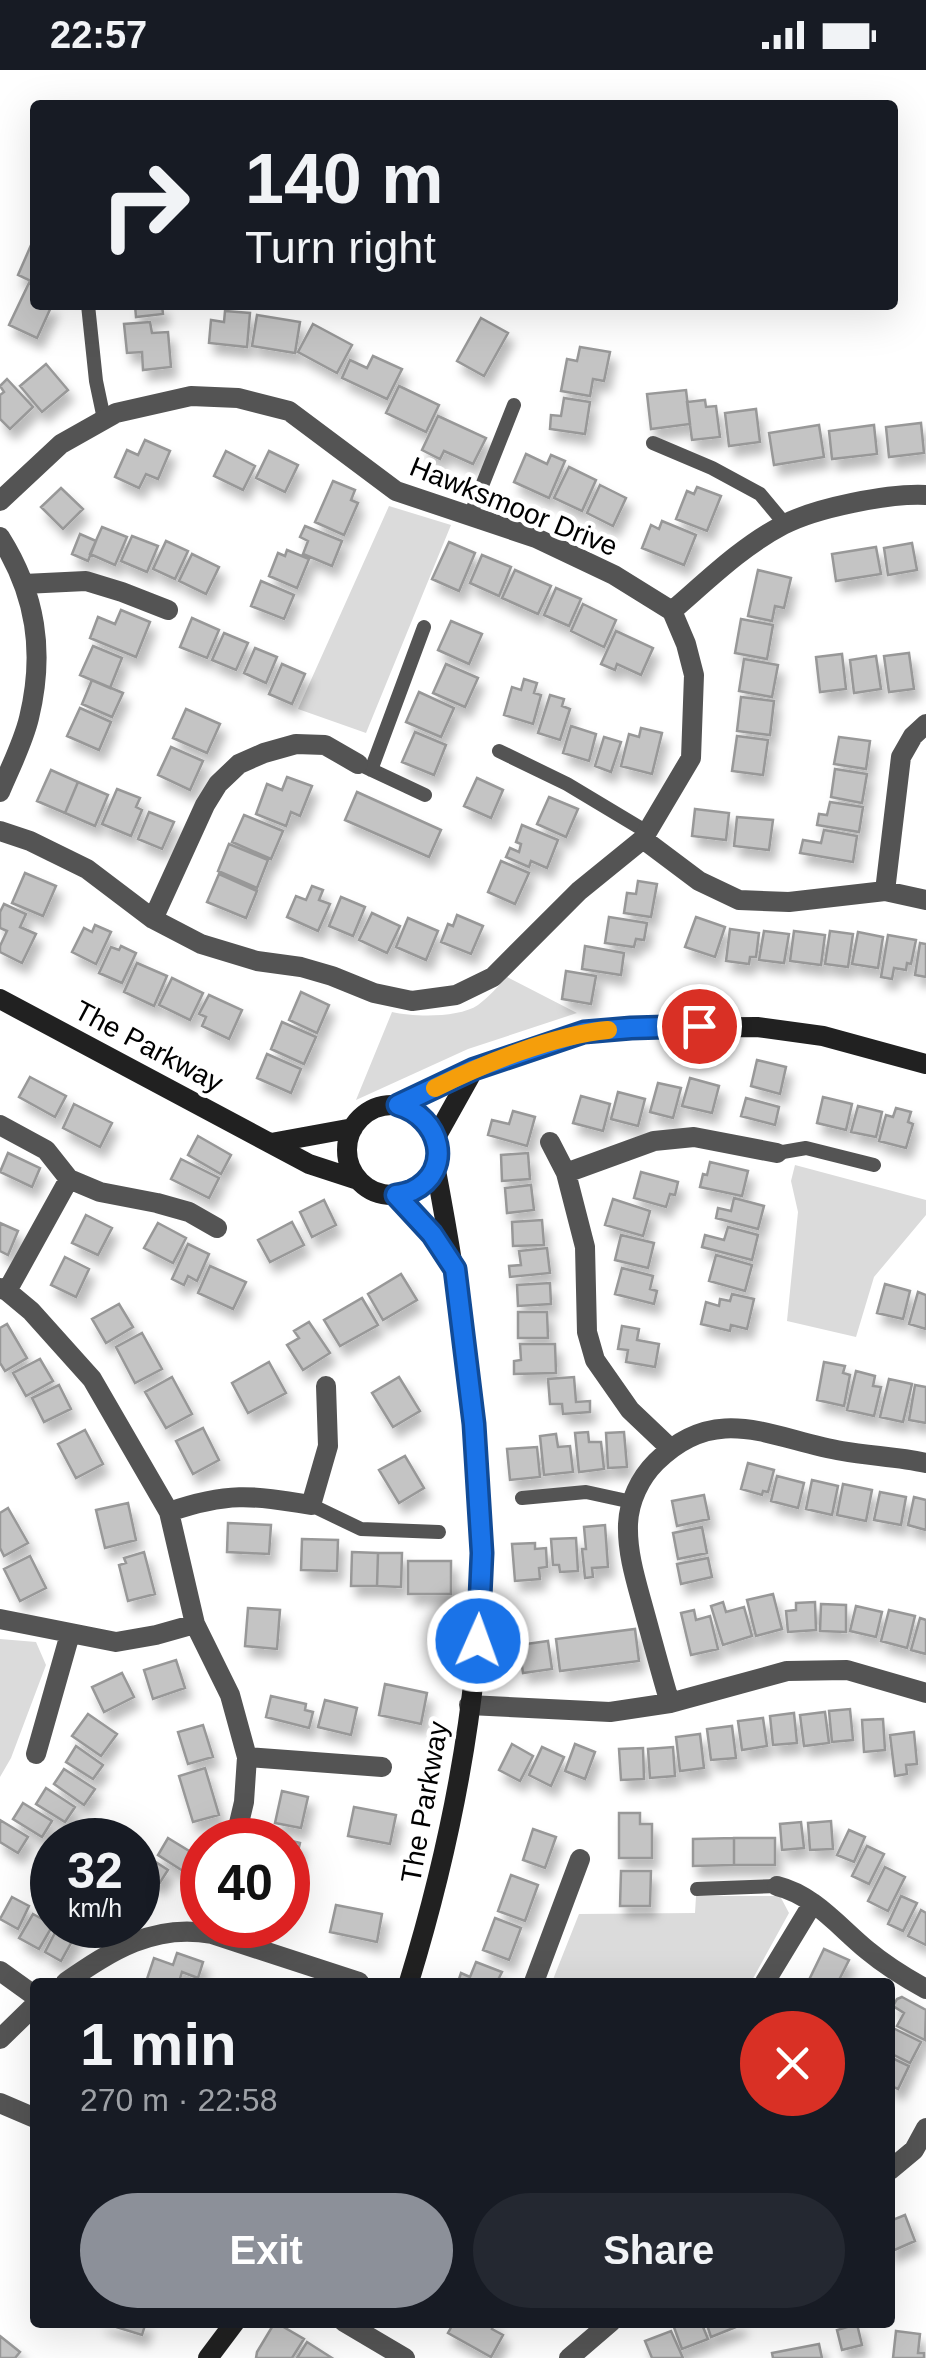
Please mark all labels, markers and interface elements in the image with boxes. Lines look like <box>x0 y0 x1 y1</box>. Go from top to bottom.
text: 22:57 <box>50 14 147 56</box>
icon: right <box>80 140 210 270</box>
text: 140 m <box>245 140 443 218</box>
text: Turn right <box>245 222 436 273</box>
street label: Hawksmoor Drive <box>406 451 622 562</box>
pin <box>657 984 742 1069</box>
street label: The Parkway <box>69 994 228 1098</box>
icon: arrive <box>672 999 727 1054</box>
position arrow <box>426 1589 530 1693</box>
street label: The Parkway <box>395 1719 454 1885</box>
speed limit sign: 40 <box>180 1818 310 1948</box>
text: 32 <box>67 1843 123 1899</box>
text: km/h <box>68 1894 122 1922</box>
text: 1 min <box>80 2011 237 2078</box>
button: close <box>740 2011 845 2116</box>
text: 270 m · 22:58 <box>80 2082 277 2118</box>
button: Exit <box>80 2193 453 2308</box>
button: Share <box>473 2193 845 2308</box>

